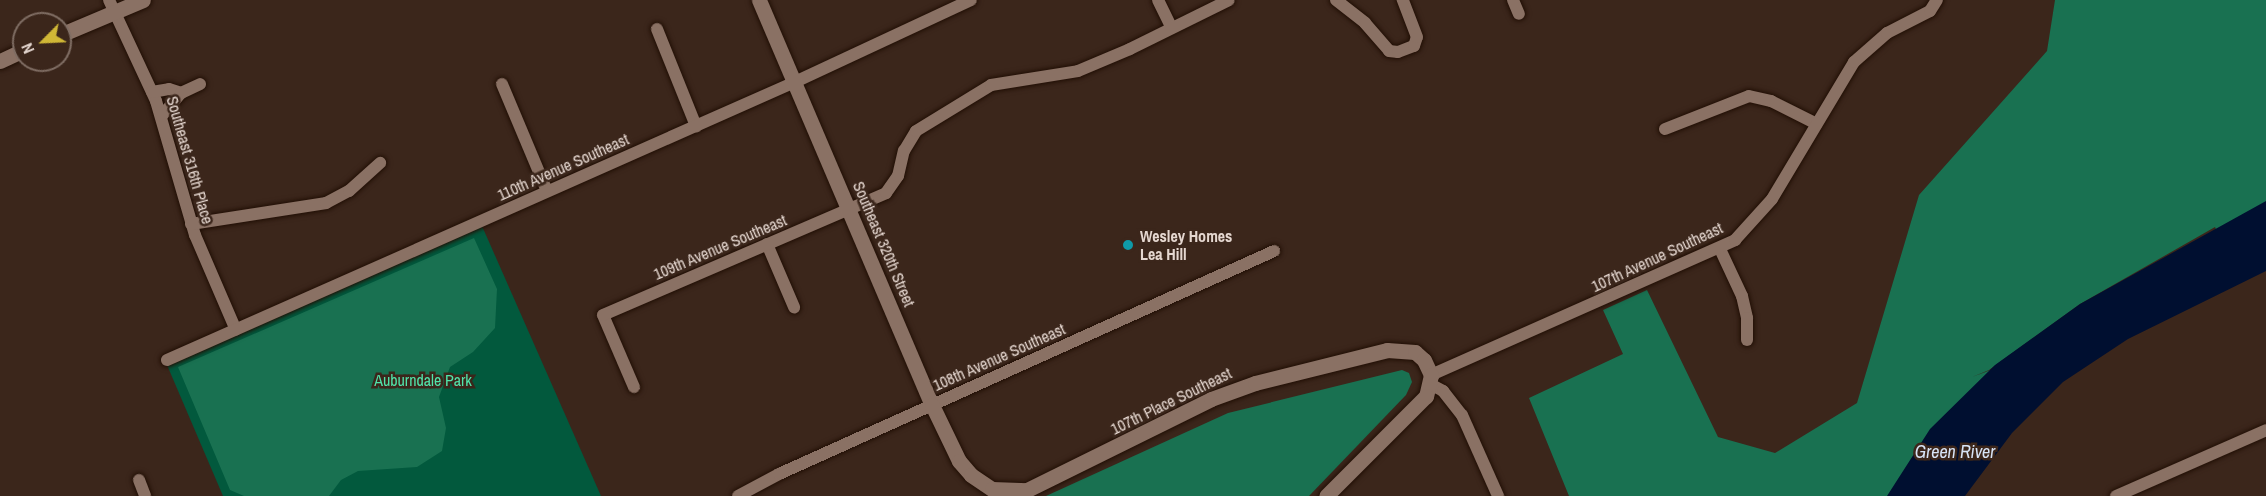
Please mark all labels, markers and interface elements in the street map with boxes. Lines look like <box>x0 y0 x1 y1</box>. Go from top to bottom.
north arrow <box>12 12 72 72</box>
text: N <box>15 40 39 57</box>
street label: Southeast 316th Place <box>163 94 217 226</box>
street label: 110th Avenue Southeast <box>494 129 632 205</box>
street label: Southeast 320th Street <box>849 178 919 310</box>
street label: 109th Avenue Southeast <box>650 210 790 284</box>
street label: 107th Avenue Southeast <box>1588 218 1726 296</box>
place label: Wesley Homes Lea Hill <box>1140 226 1232 264</box>
marker: Wesley Homes Lea Hill <box>1121 238 1135 252</box>
street label: 108th Avenue Southeast <box>930 319 1068 395</box>
street label: 107th Place Southeast <box>1107 363 1235 439</box>
park label: Auburndale Park <box>374 370 472 390</box>
water label: Green River <box>1915 441 1995 463</box>

